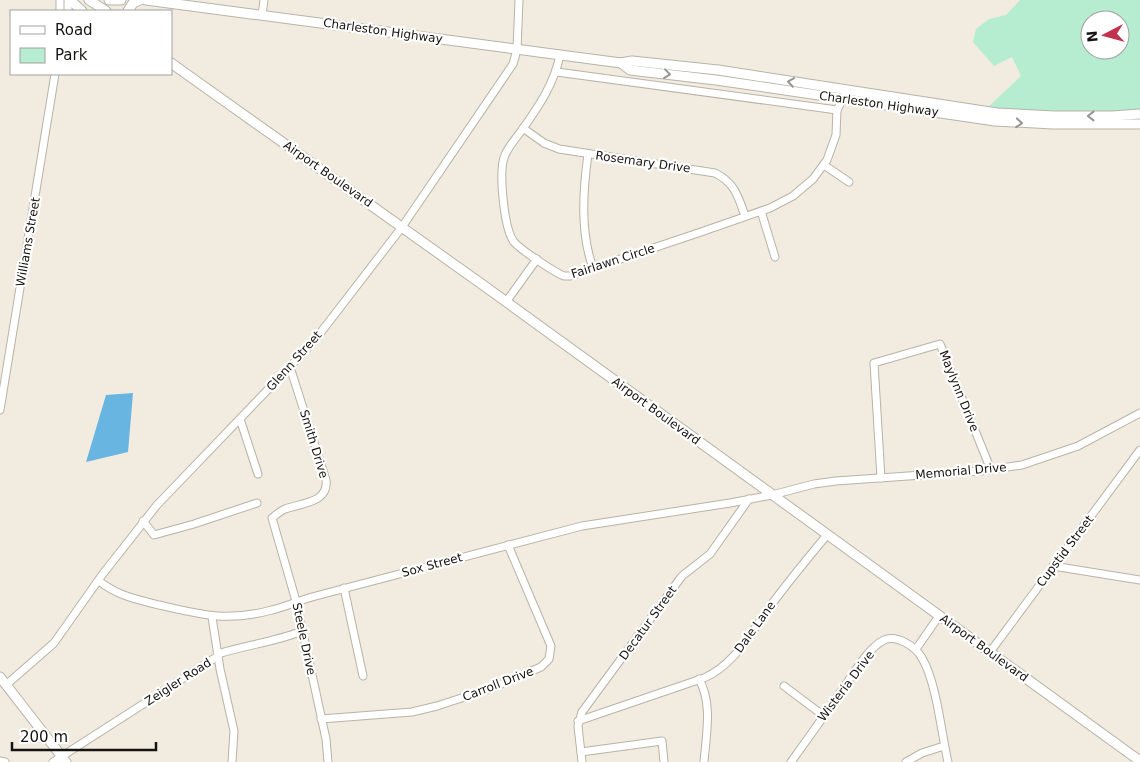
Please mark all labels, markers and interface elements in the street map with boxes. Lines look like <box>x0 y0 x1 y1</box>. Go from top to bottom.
legend <box>10 10 172 75</box>
north arrow <box>1080 10 1130 60</box>
street label: Charleston Highway <box>322 16 444 46</box>
text: Road <box>55 21 93 39</box>
text: N <box>1084 30 1101 43</box>
text: Park <box>55 46 88 64</box>
one-way arrow <box>663 68 671 79</box>
one-way arrow <box>787 77 795 88</box>
street label: Charleston Highway <box>818 89 940 119</box>
one-way arrow <box>1087 111 1095 121</box>
one-way arrow <box>1015 117 1023 128</box>
street label: Airport Boulevard <box>281 138 375 210</box>
street label: Rosemary Drive <box>595 148 691 176</box>
street label: Williams Street <box>13 196 43 288</box>
street label: Fairlawn Circle <box>569 241 657 281</box>
street label: Glenn Street <box>264 328 325 394</box>
street label: Maylynn Drive <box>936 348 982 434</box>
street label: Airport Boulevard <box>609 374 703 448</box>
street label: Smith Drive <box>297 408 331 480</box>
street label: Memorial Drive <box>915 460 1007 482</box>
street label: Cupstid Street <box>1034 512 1097 589</box>
street label: Sox Street <box>400 550 464 580</box>
street label: Decatur Street <box>616 583 680 663</box>
street label: Dale Lane <box>732 599 778 655</box>
street label: Steele Drive <box>289 602 319 676</box>
street label: Airport Boulevard <box>937 611 1031 685</box>
street label: Wisteria Drive <box>815 648 877 724</box>
street label: Zeigler Road <box>142 655 214 709</box>
street label: Carroll Drive <box>461 664 535 704</box>
scale bar <box>12 720 156 752</box>
text: 200 m <box>20 728 68 746</box>

